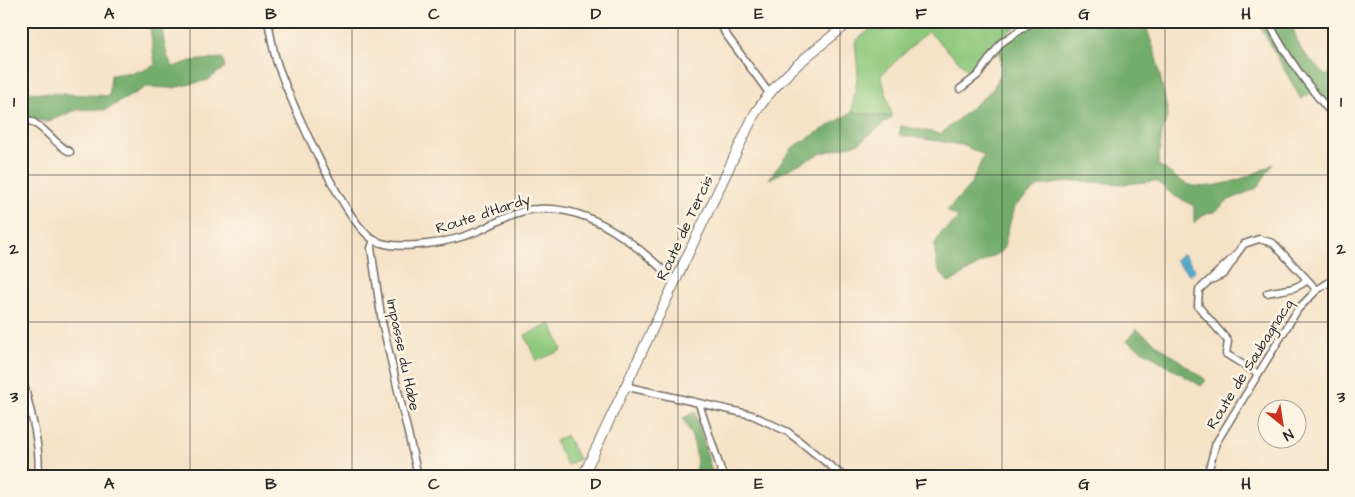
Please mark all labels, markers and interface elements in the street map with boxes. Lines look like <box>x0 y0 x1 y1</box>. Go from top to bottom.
text: A <box>104 3 115 25</box>
text: B <box>265 3 277 25</box>
text: C <box>428 3 440 25</box>
text: D <box>591 3 602 25</box>
text: E <box>754 3 764 25</box>
text: F <box>915 3 927 25</box>
text: G <box>1078 3 1090 25</box>
text: H <box>1241 3 1251 25</box>
text: 1 <box>13 91 16 113</box>
text: 1 <box>1340 91 1343 113</box>
street label: Route de Tercis <box>651 172 719 284</box>
street label: Route d'Hardy <box>433 189 533 240</box>
text: 2 <box>8 238 19 260</box>
text: 2 <box>1335 238 1346 260</box>
street label: Route de Saubagnacq <box>1201 295 1300 434</box>
street label: Impasse du Habe <box>381 297 425 413</box>
text: 3 <box>9 386 19 408</box>
text: 3 <box>1336 386 1346 408</box>
north arrow <box>1258 400 1308 450</box>
text: N <box>1279 424 1297 445</box>
text: A <box>104 473 115 495</box>
text: B <box>265 473 277 495</box>
text: C <box>428 473 440 495</box>
text: D <box>591 473 602 495</box>
text: E <box>754 473 764 495</box>
text: F <box>915 473 927 495</box>
text: G <box>1078 473 1090 495</box>
text: H <box>1241 473 1251 495</box>

